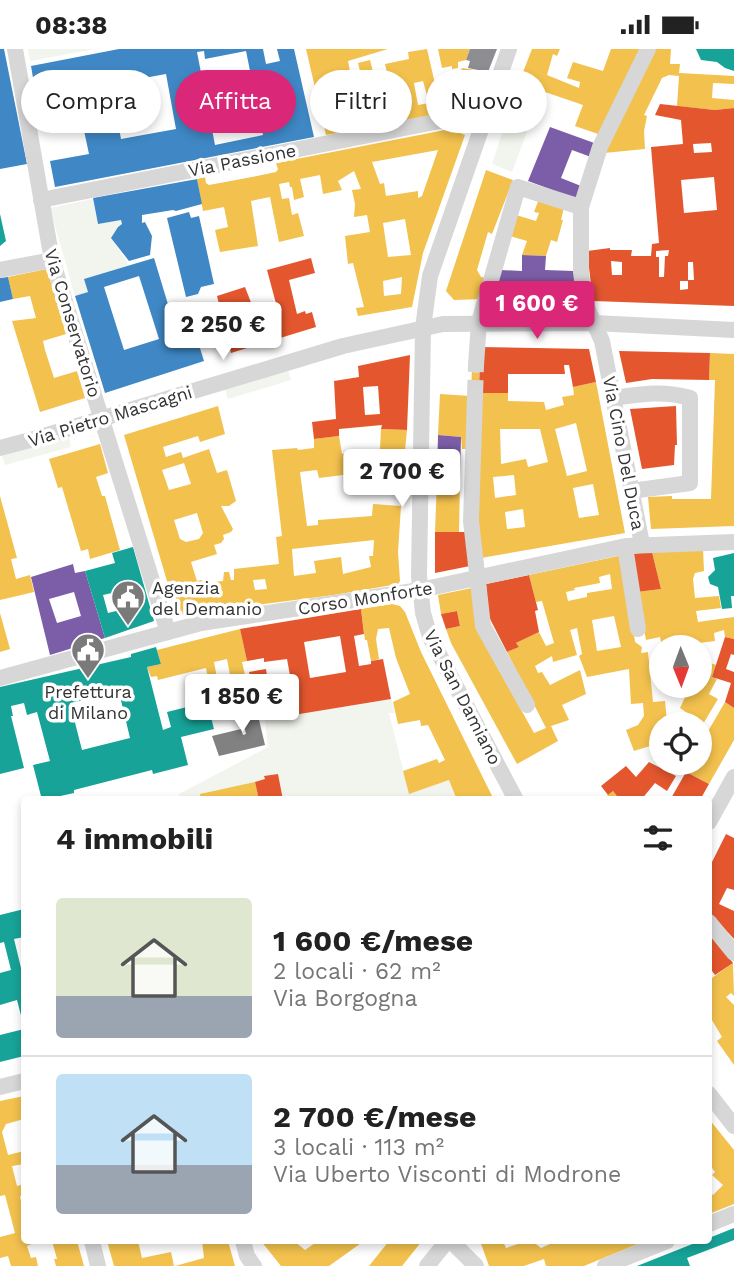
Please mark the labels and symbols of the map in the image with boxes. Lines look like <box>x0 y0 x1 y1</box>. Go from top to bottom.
street label: Via Passione <box>186 139 298 181</box>
street label: Via Conservatorio <box>40 246 106 400</box>
pin: 1 600 € <box>472 281 602 341</box>
pin: 2 250 € <box>158 303 288 362</box>
street label: Via Cino Del Duca <box>599 374 649 532</box>
street label: Via Pietro Mascagni <box>25 381 195 451</box>
pin: 2 700 € <box>337 449 467 509</box>
place label: Agenzia del Demanio <box>152 577 262 619</box>
street label: Corso Monforte <box>296 577 434 619</box>
public building icon: Agenzia del Demanio <box>109 578 147 627</box>
street label: Via San Damiano <box>420 626 506 768</box>
public building icon: Prefettura di Milano <box>69 631 107 680</box>
north arrow <box>649 635 712 698</box>
pin: 1 850 € <box>177 675 307 734</box>
place label: Prefettura di Milano <box>44 681 132 723</box>

